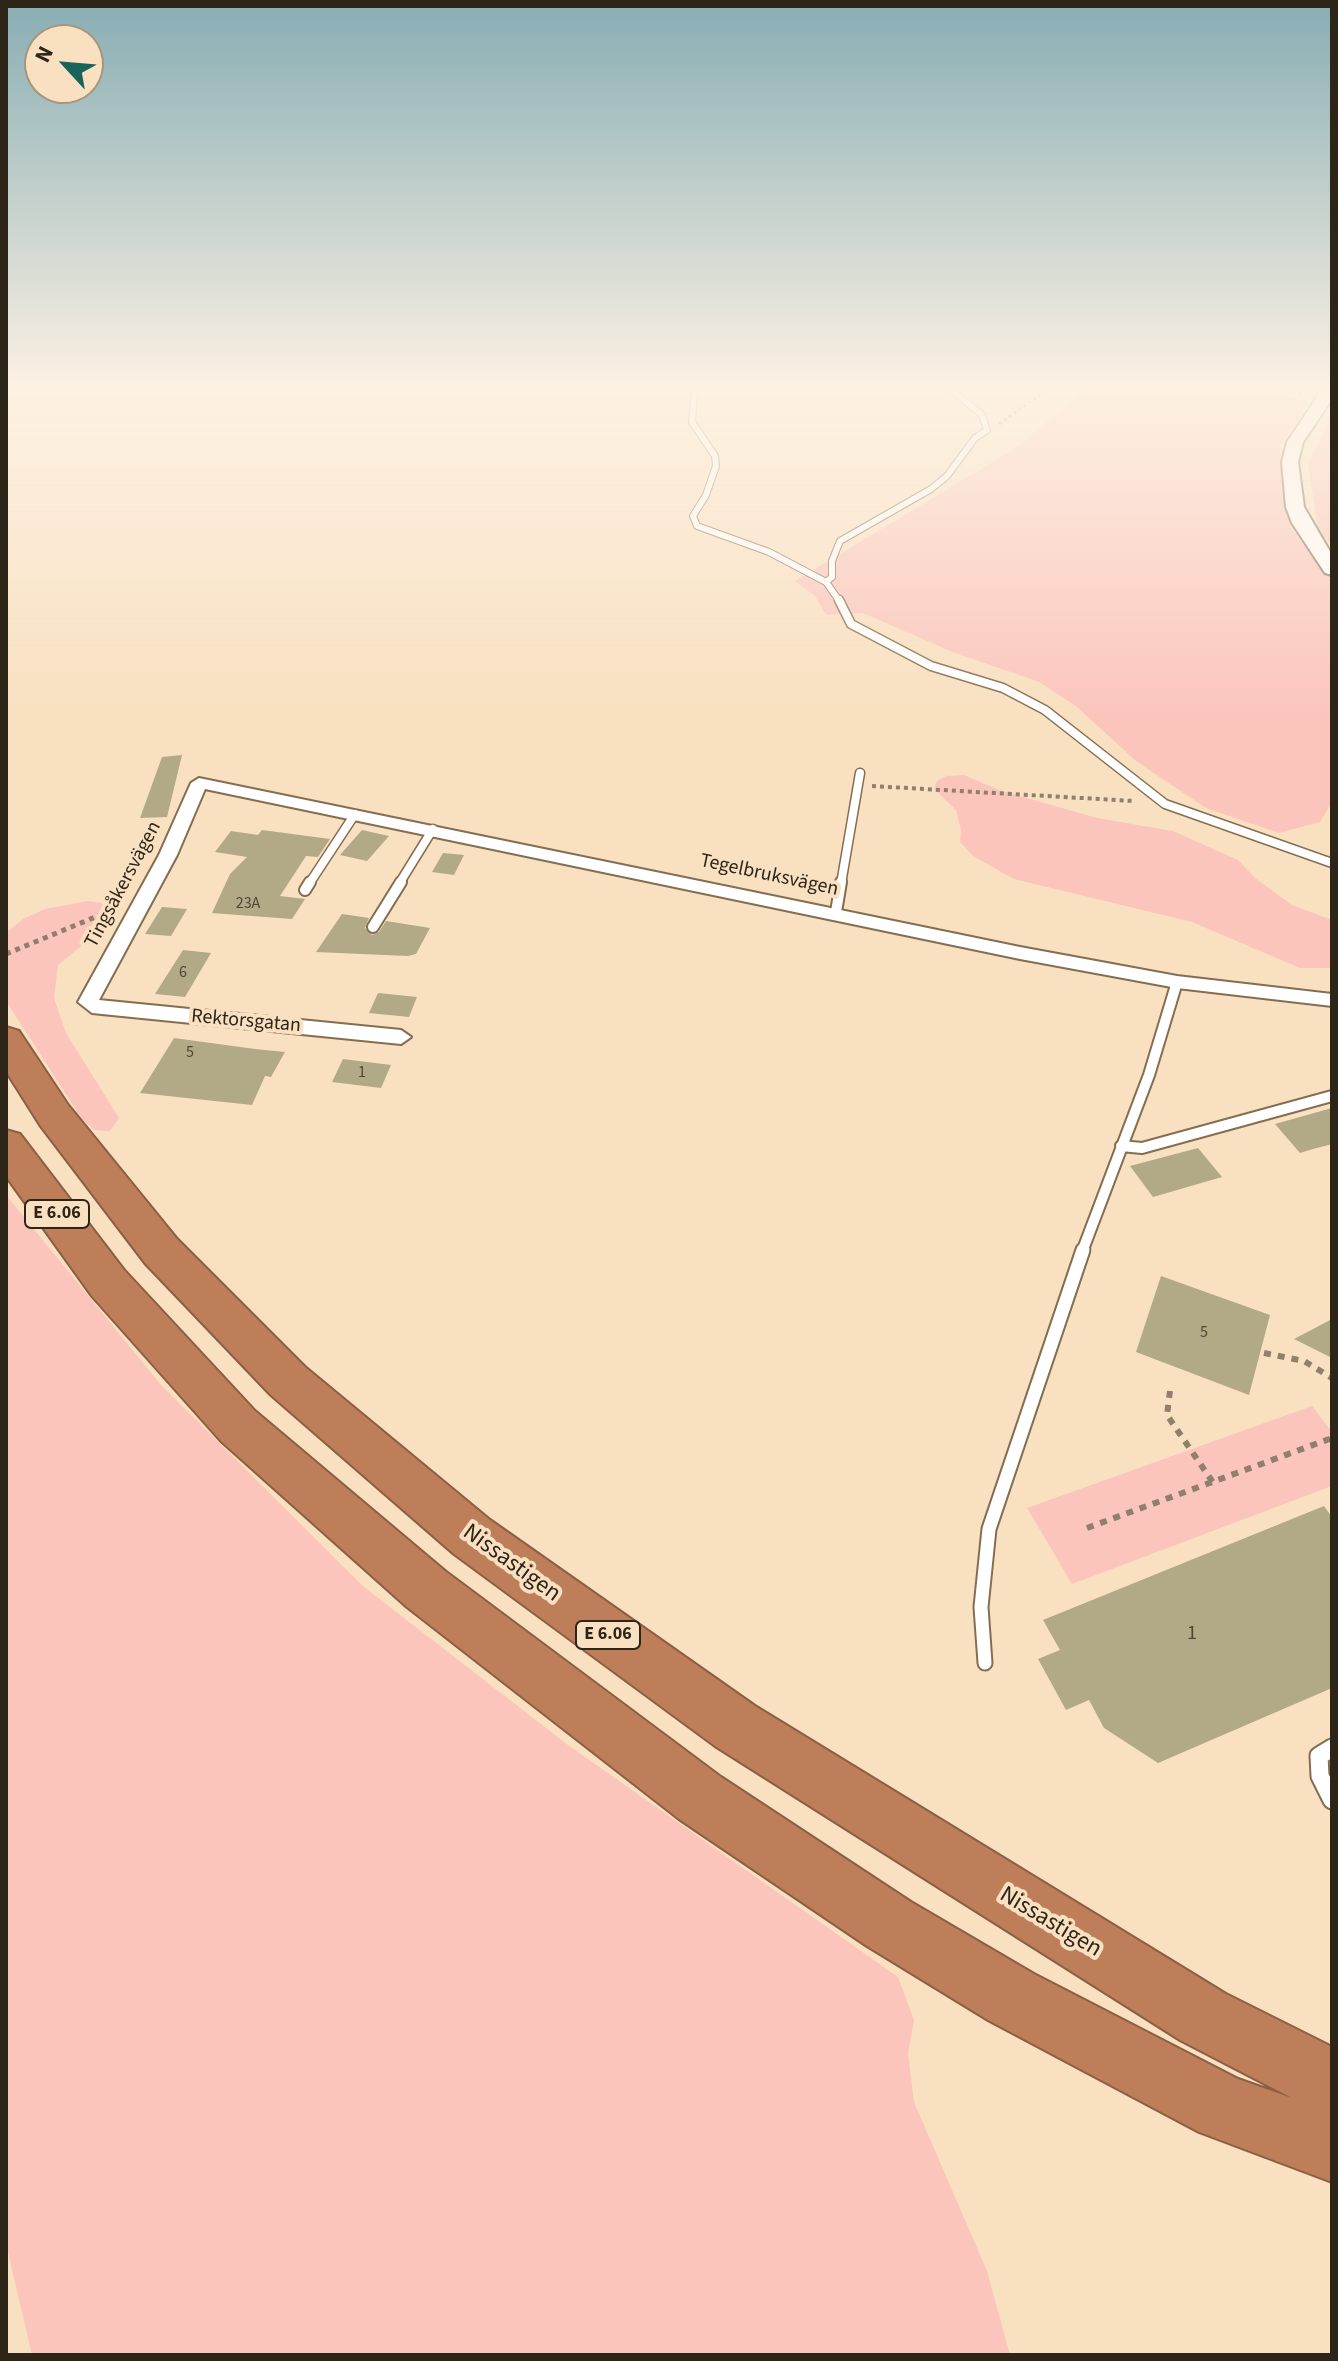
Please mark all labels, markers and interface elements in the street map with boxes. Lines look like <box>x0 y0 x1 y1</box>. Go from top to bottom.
north arrow <box>24 24 104 104</box>
text: N <box>27 41 62 68</box>
street label: Tingsåkersvägen <box>81 818 167 952</box>
street label: Tegelbruksvägen <box>698 850 840 902</box>
house number: 23A <box>236 894 260 914</box>
house number: 6 <box>179 963 187 983</box>
street label: Rektorsgatan <box>190 1005 302 1039</box>
house number: 5 <box>186 1043 194 1063</box>
house number: 1 <box>358 1063 366 1083</box>
road number: E 6.06 <box>25 1200 89 1228</box>
house number: 5 <box>1200 1323 1208 1343</box>
street label: Nissastigen <box>456 1519 566 1609</box>
road number: E 6.06 <box>576 1621 640 1649</box>
house number: 1 <box>1187 1623 1197 1647</box>
street label: Nissastigen <box>994 1881 1106 1965</box>

